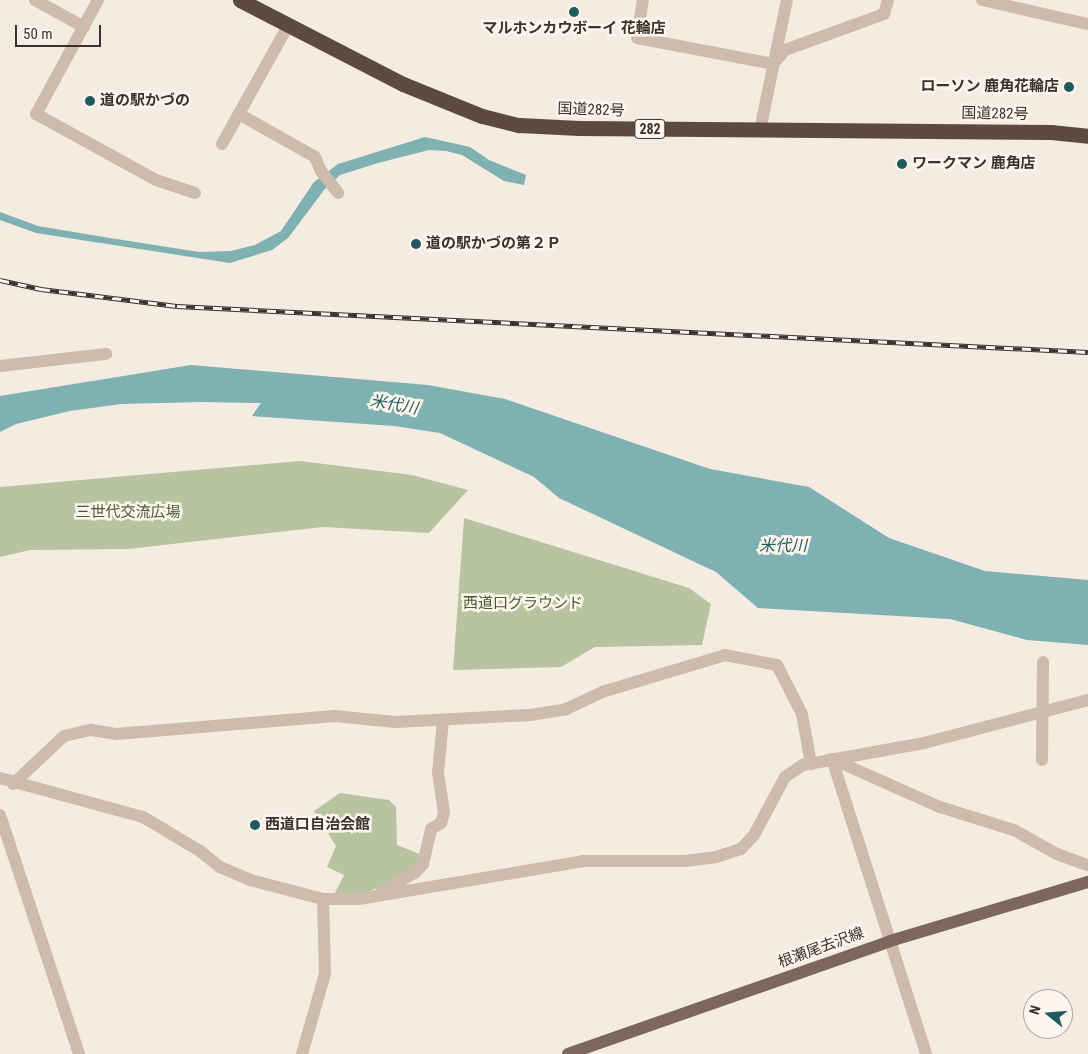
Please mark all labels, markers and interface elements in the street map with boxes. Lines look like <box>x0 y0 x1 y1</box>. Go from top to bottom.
marker: マルホンカウボーイ 花輪店 <box>568 6 580 18</box>
scale bar <box>18 15 104 47</box>
place label: マルホンカウボーイ 花輪店 <box>482 20 666 38</box>
text: 50 m <box>23 25 53 43</box>
place label: ローソン 鹿角花輪店 <box>921 78 1059 96</box>
marker: ローソン 鹿角花輪店 <box>1063 81 1075 93</box>
place label: 道の駅かづの <box>100 92 190 110</box>
marker: 道の駅かづの <box>84 95 96 107</box>
street label: 国道282号 <box>557 100 625 120</box>
street label: 国道282号 <box>961 104 1029 124</box>
road number: 282 <box>634 118 666 140</box>
place label: ワークマン 鹿角店 <box>912 155 1035 173</box>
marker: ワークマン 鹿角店 <box>896 158 908 170</box>
place label: 道の駅かづの第２Ｐ <box>426 235 561 253</box>
marker: 道の駅かづの第２Ｐ <box>410 238 422 250</box>
water label: 米代川 <box>369 391 419 419</box>
park label: 三世代交流広場 <box>76 504 180 522</box>
water label: 米代川 <box>759 536 807 556</box>
park label: 西道口グラウンド <box>463 595 583 613</box>
place label: 西道口自治会館 <box>265 816 370 834</box>
marker: 西道口自治会館 <box>249 819 261 831</box>
street label: 根瀬尾去沢線 <box>776 924 866 972</box>
north arrow <box>1023 989 1073 1039</box>
text: N <box>1026 1003 1044 1016</box>

